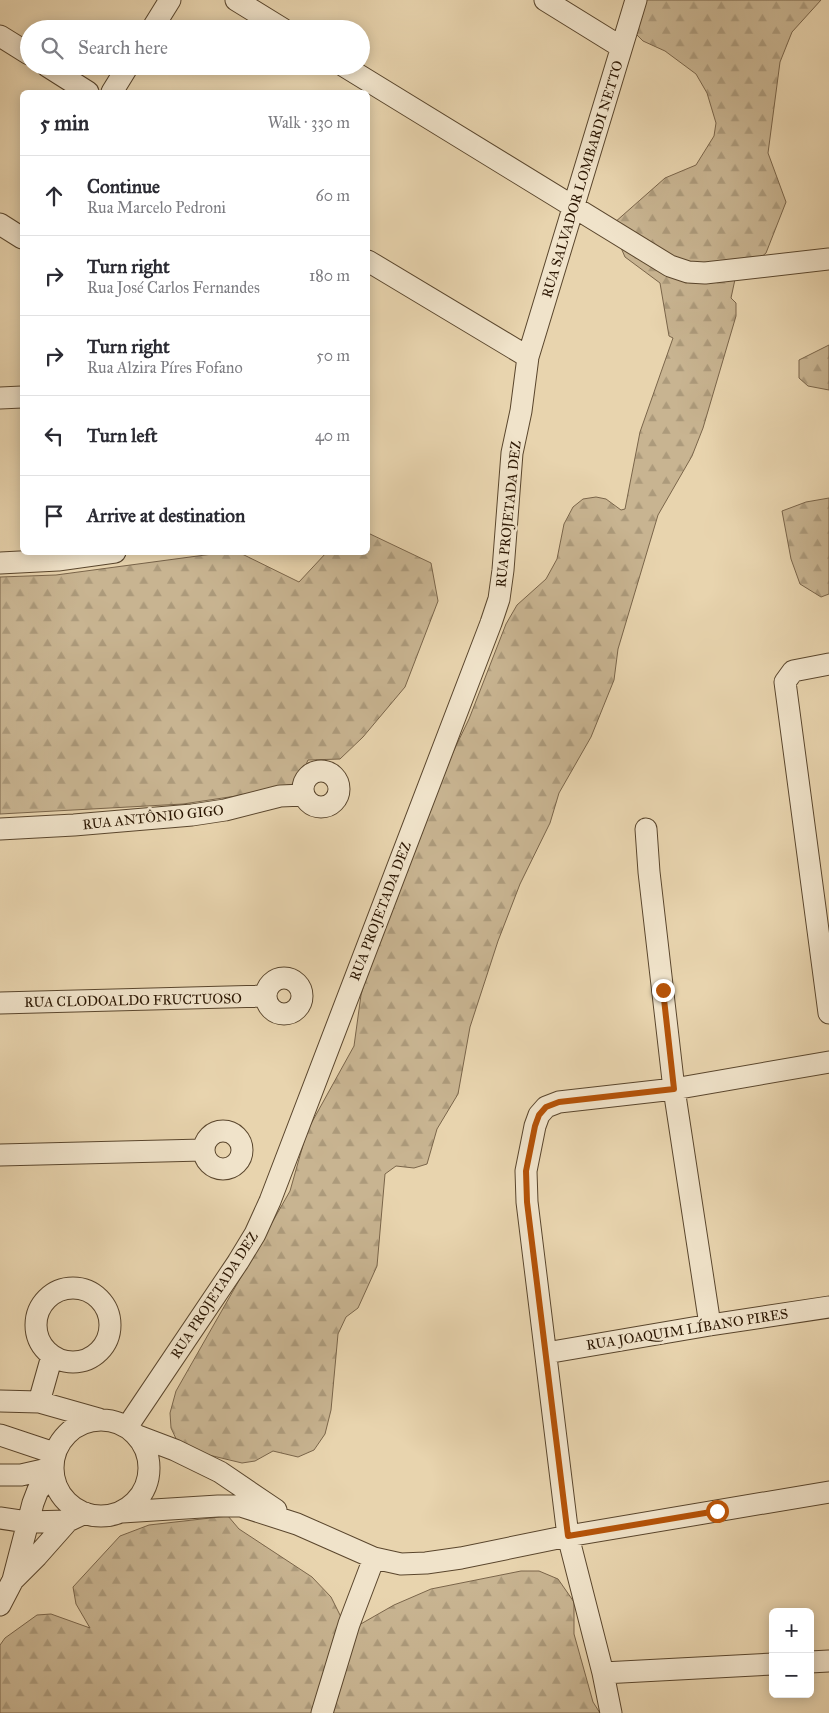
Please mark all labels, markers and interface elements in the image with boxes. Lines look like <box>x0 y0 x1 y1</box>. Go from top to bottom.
search box <box>20 20 370 75</box>
icon: search <box>38 34 66 62</box>
text: Search here <box>78 36 168 59</box>
street label: RUA SALVADOR LOMBARDI NETTO <box>538 58 627 300</box>
text: 5 min <box>40 110 89 136</box>
text: Walk · 330 m <box>268 113 350 132</box>
text: Continue <box>87 175 160 198</box>
icon: ahead <box>40 182 68 210</box>
text: 60 m <box>316 186 350 205</box>
text: Rua Marcelo Pedroni <box>87 198 226 217</box>
text: Turn right <box>87 255 170 278</box>
icon: right <box>40 262 68 290</box>
text: 180 m <box>309 266 350 285</box>
text: Rua José Carlos Fernandes <box>87 278 260 297</box>
text: Turn right <box>87 335 170 358</box>
icon: right <box>40 342 68 370</box>
text: 50 m <box>316 346 350 365</box>
text: Rua Alzira Píres Fofano <box>87 358 243 377</box>
icon: left <box>40 422 68 450</box>
text: Turn left <box>87 424 157 447</box>
text: 40 m <box>315 426 350 445</box>
street label: RUA PROJETADA DEZ <box>492 439 526 589</box>
icon: arrive <box>40 502 68 530</box>
text: Arrive at destination <box>87 504 245 527</box>
street label: RUA ANTÔNIO GIGO <box>81 801 225 833</box>
street label: RUA PROJETADA DEZ <box>346 839 416 984</box>
route end <box>652 979 675 1002</box>
street label: RUA CLODOALDO FRUCTUOSO <box>24 990 242 1011</box>
street label: RUA PROJETADA DEZ <box>167 1228 263 1362</box>
street label: RUA JOAQUIM LÍBANO PIRES <box>585 1303 789 1355</box>
route start <box>706 1500 729 1523</box>
map controls <box>769 1608 814 1698</box>
button: + <box>769 1608 814 1653</box>
button: − <box>769 1653 814 1698</box>

